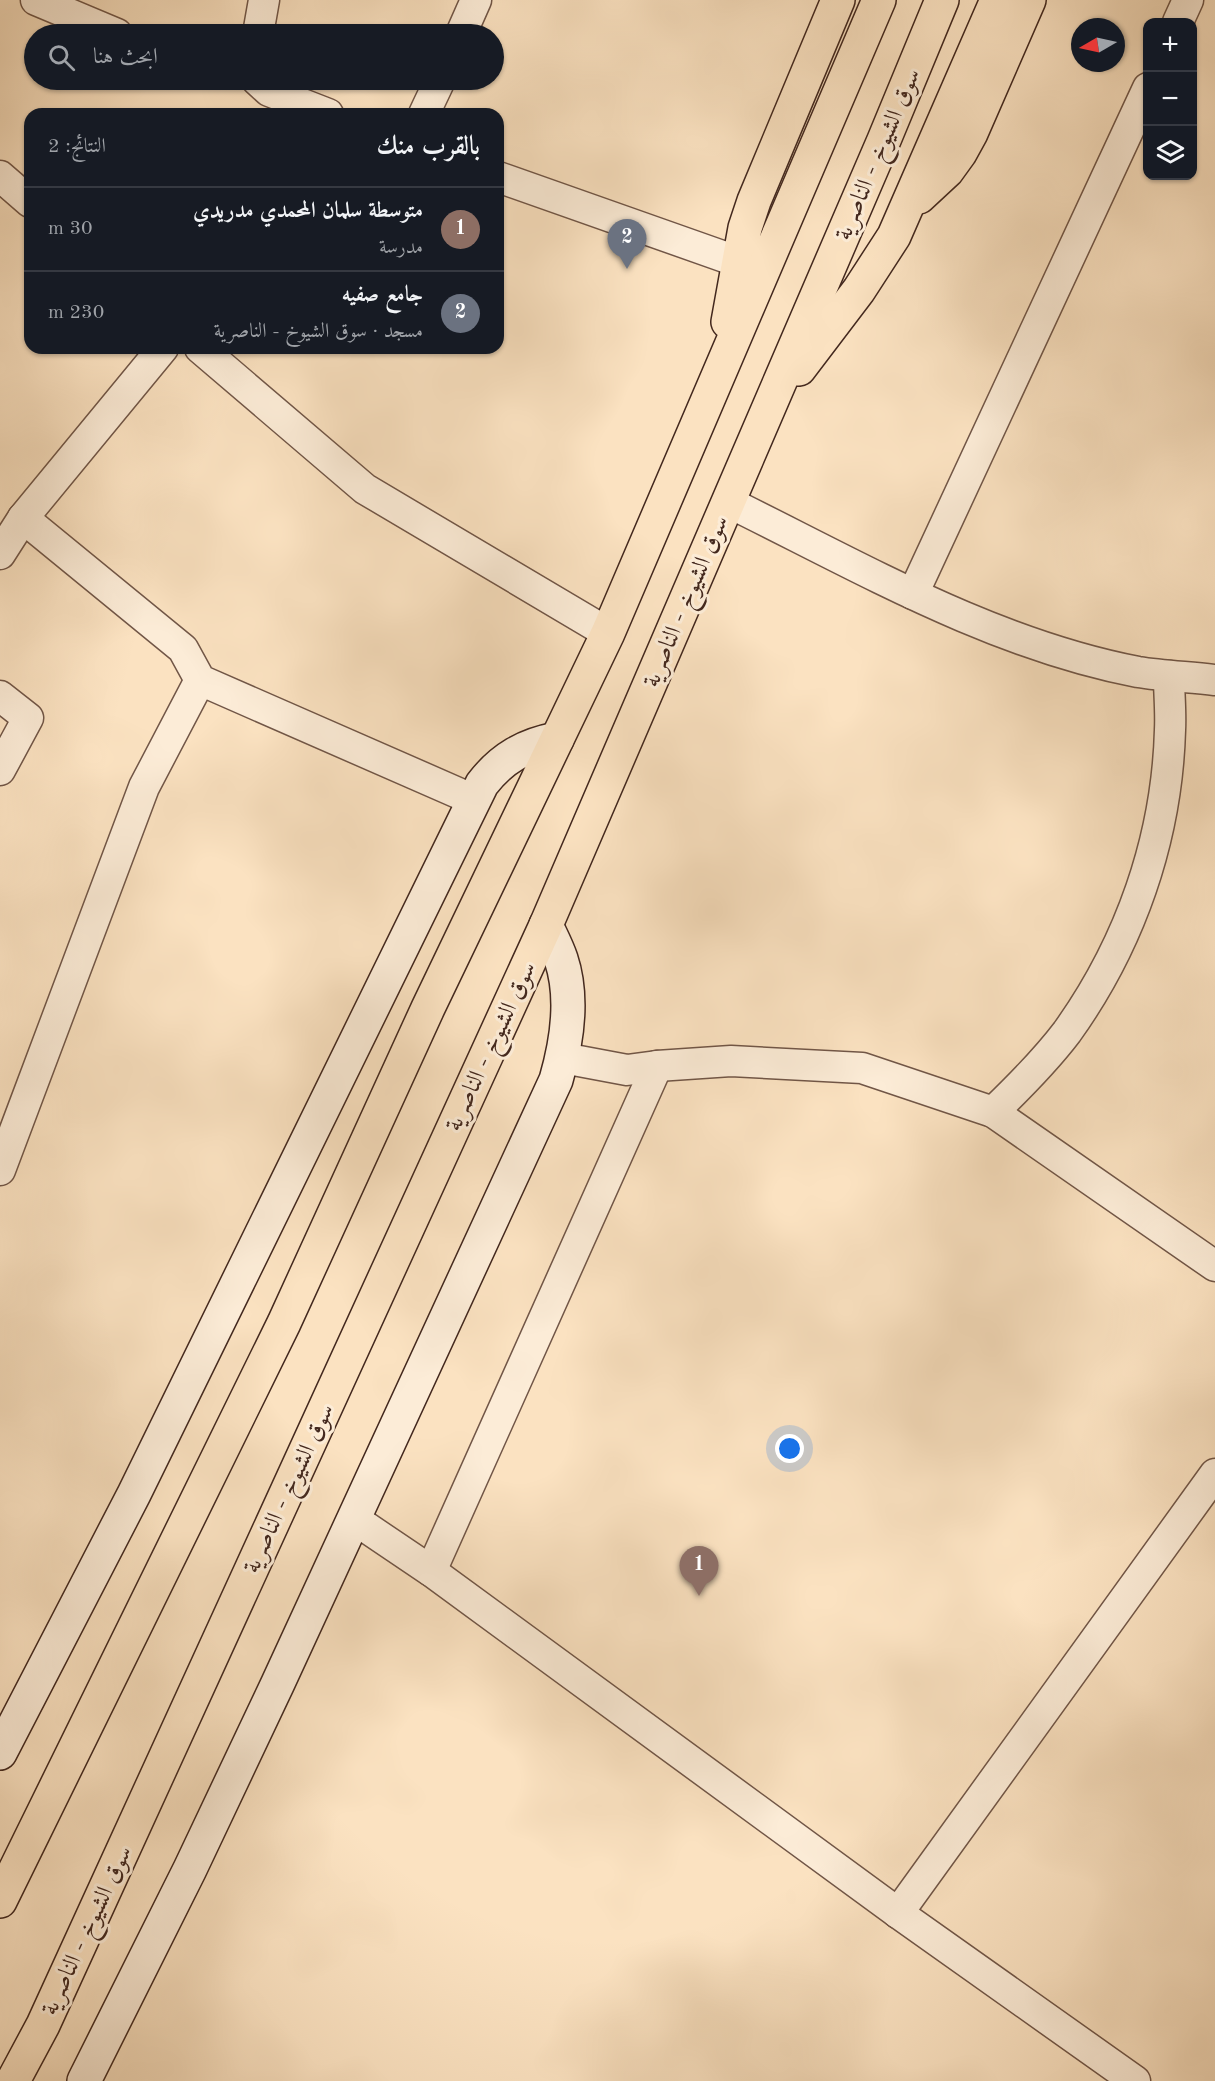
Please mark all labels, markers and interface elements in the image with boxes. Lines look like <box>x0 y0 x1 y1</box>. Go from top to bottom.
north arrow <box>1071 18 1125 72</box>
map controls <box>1143 18 1197 180</box>
button: + <box>1143 18 1197 72</box>
search box <box>24 24 504 90</box>
icon: search <box>45 41 78 74</box>
text: ابحث هنا <box>93 46 158 68</box>
street label: سوق الشيوخ - الناصرية <box>832 65 932 247</box>
button: − <box>1143 72 1197 126</box>
button: layers <box>1143 126 1197 180</box>
text: بالقرب منك <box>377 134 480 160</box>
text: النتائج: 2 <box>48 137 106 157</box>
text: متوسطة سلمان المحمدي مدريدي <box>193 200 423 222</box>
text: 30 m <box>48 219 93 239</box>
text: 1 <box>455 219 466 239</box>
pin: 2 <box>608 220 646 269</box>
text: مدرسة <box>379 238 423 258</box>
text: جامع صفيه <box>342 284 423 306</box>
text: 230 m <box>48 303 104 323</box>
text: 2 <box>455 303 466 323</box>
text: مسجد · سوق الشيوخ - الناصرية <box>214 322 423 342</box>
street label: سوق الشيوخ - الناصرية <box>640 512 740 694</box>
street label: سوق الشيوخ - الناصرية <box>442 958 548 1138</box>
street label: سوق الشيوخ - الناصرية <box>240 1400 346 1580</box>
your location <box>775 1434 804 1463</box>
pin: 1 <box>680 1546 718 1596</box>
street label: سوق الشيوخ - الناصرية <box>38 1842 144 2022</box>

